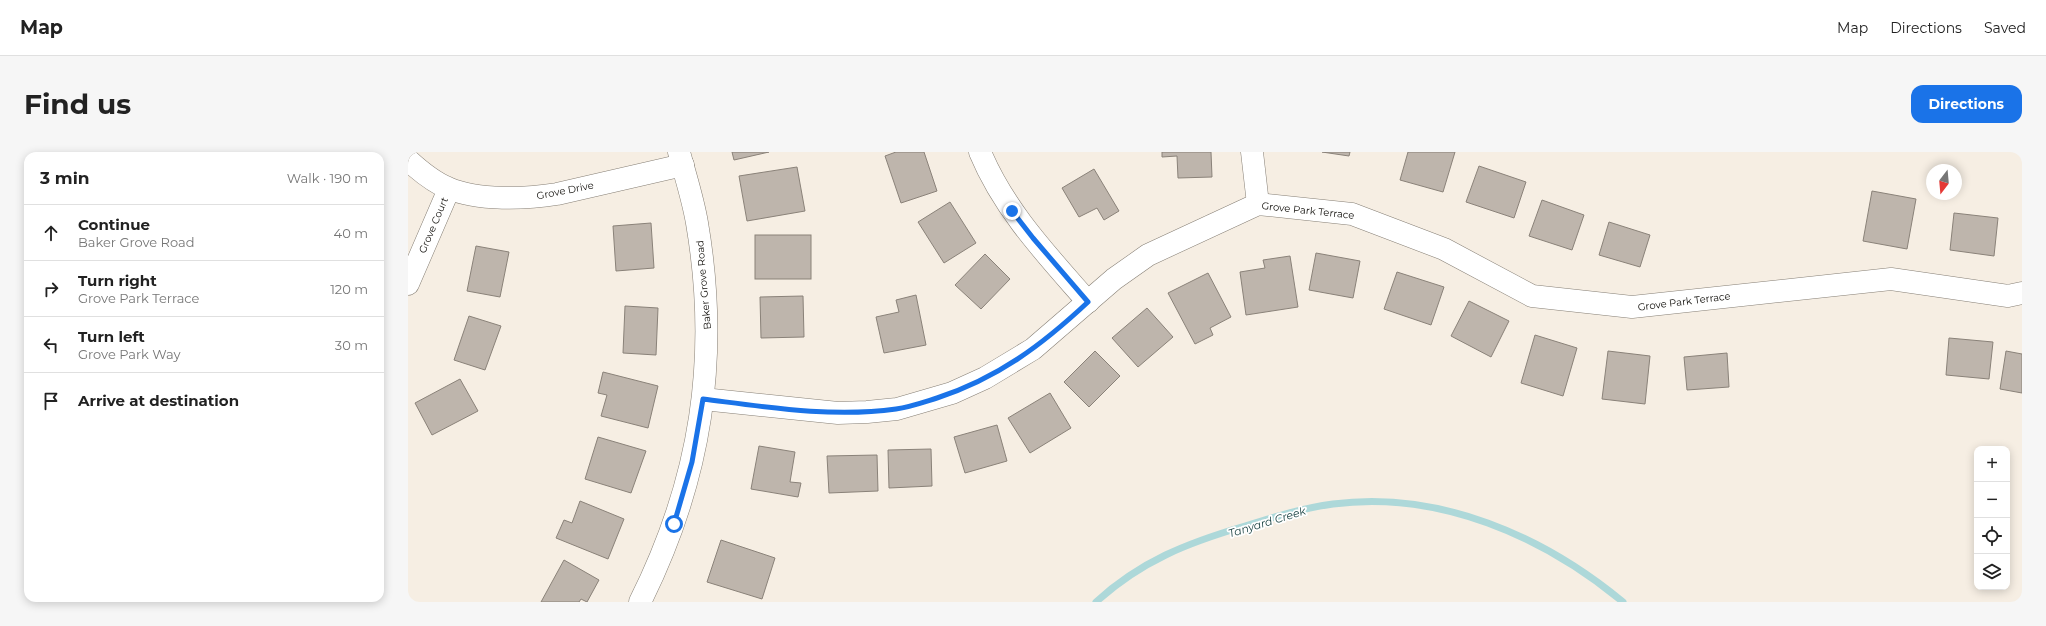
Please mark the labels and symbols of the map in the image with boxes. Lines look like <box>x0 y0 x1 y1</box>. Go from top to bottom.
north arrow <box>1926 164 1962 200</box>
street label: Grove Drive <box>535 179 595 202</box>
street label: Grove Court <box>416 195 451 255</box>
street label: Grove Park Terrace <box>1261 199 1355 222</box>
route end <box>1003 202 1021 220</box>
street label: Baker Grove Road <box>693 240 714 330</box>
street label: Grove Park Terrace <box>1637 289 1731 314</box>
water label: Tanyard Creek <box>1227 503 1308 540</box>
route start <box>665 515 683 533</box>

